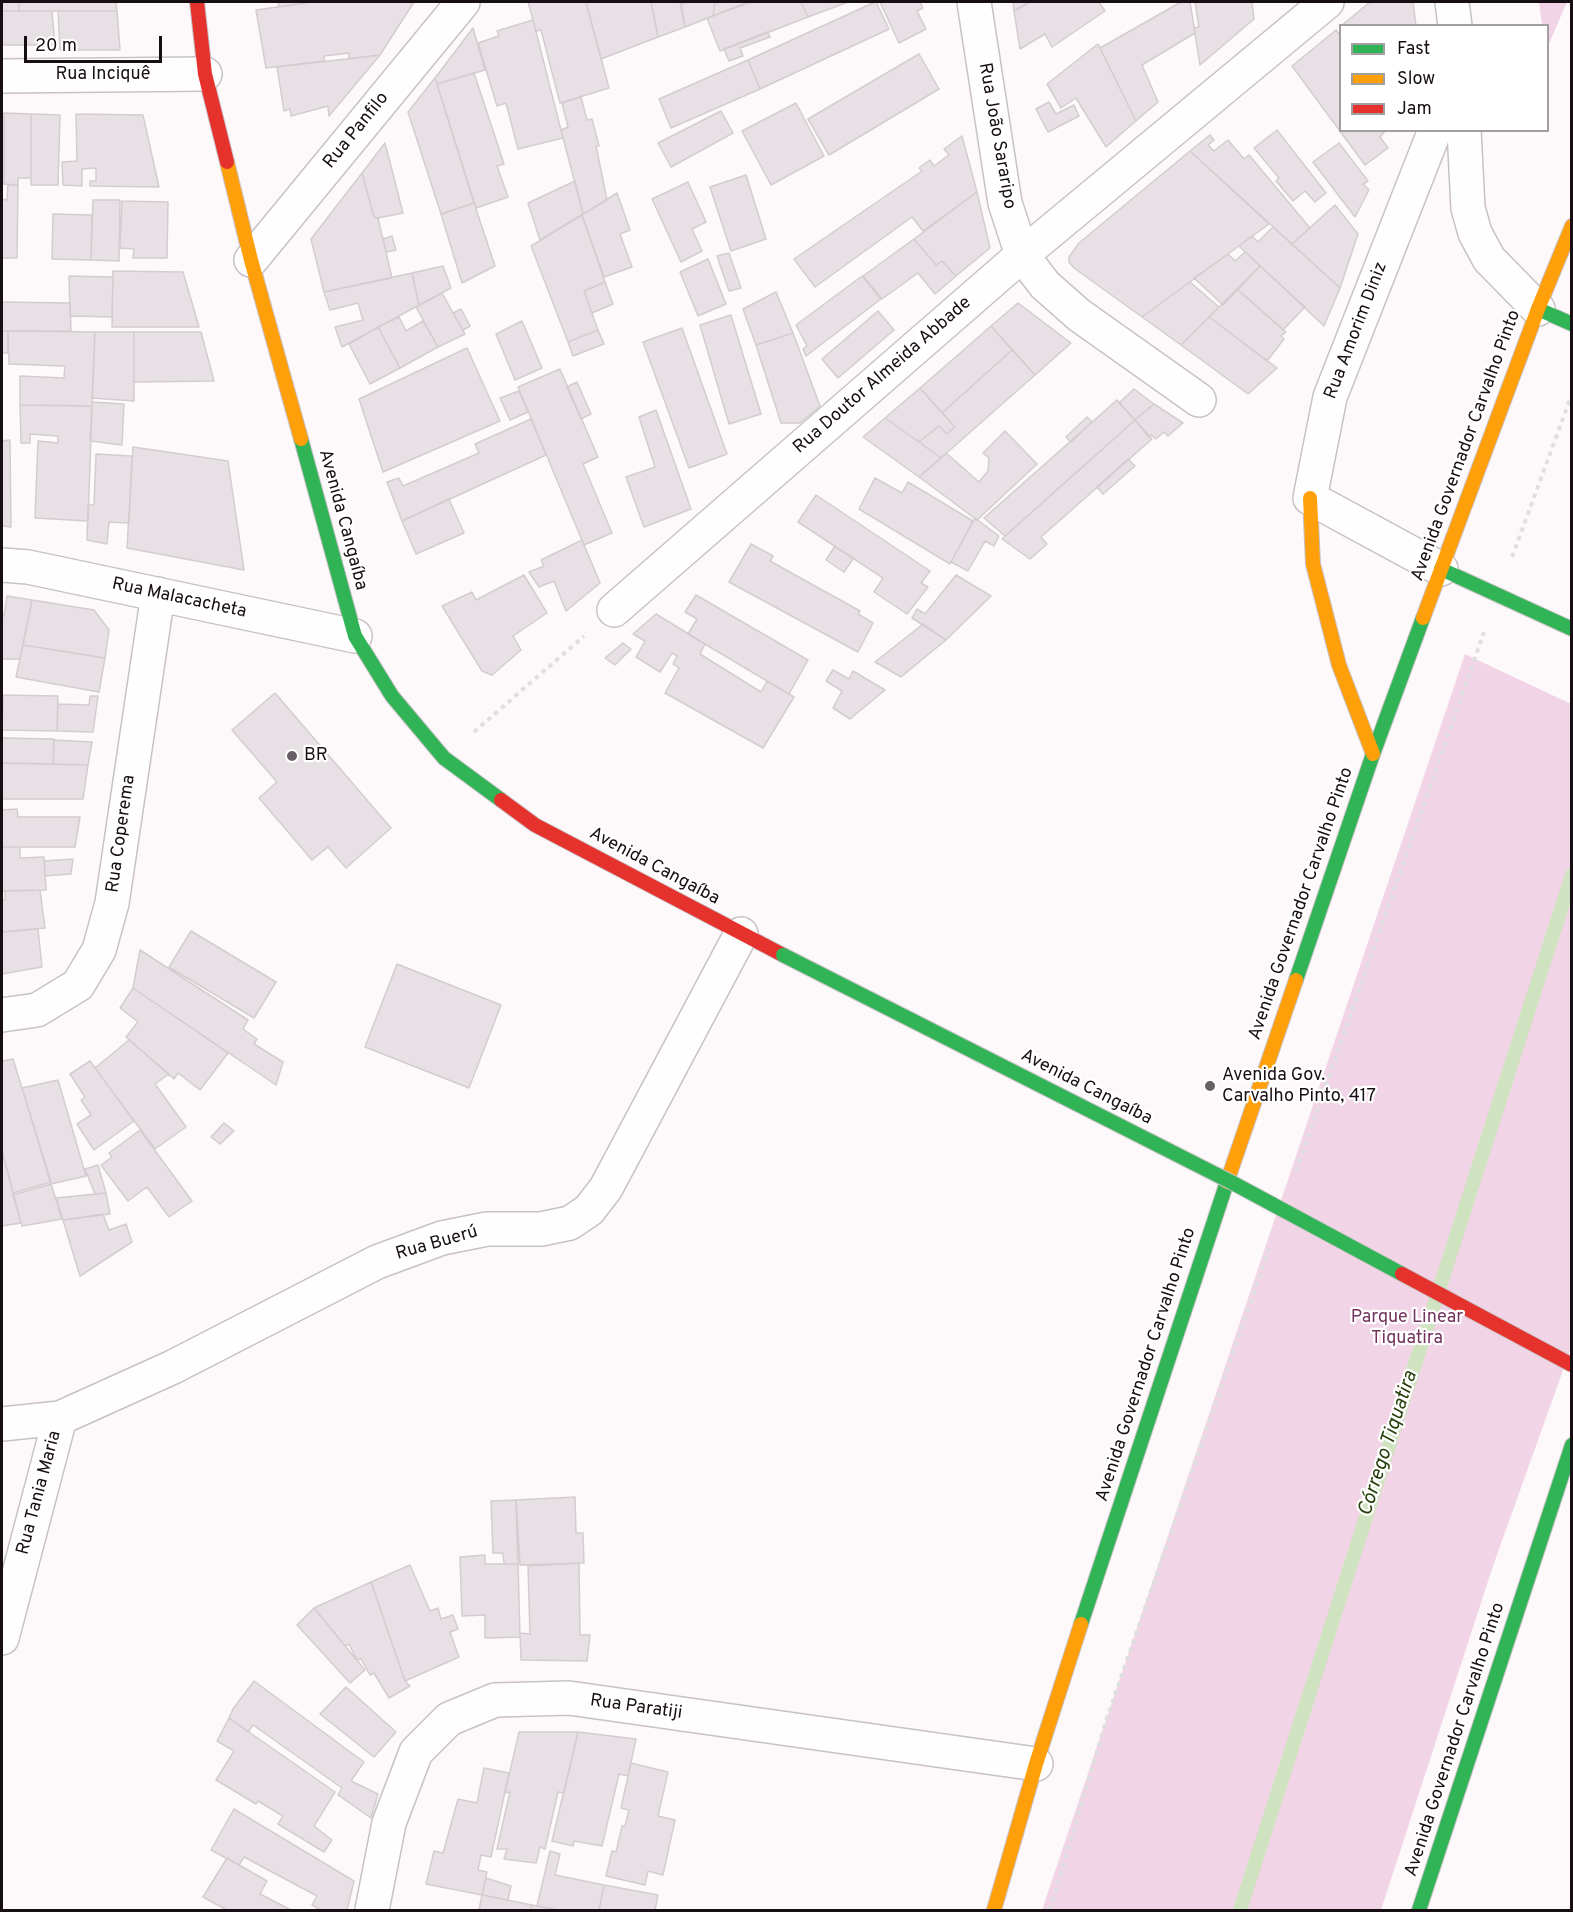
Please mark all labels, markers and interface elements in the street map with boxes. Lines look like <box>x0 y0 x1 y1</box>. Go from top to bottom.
scale bar <box>27 24 165 62</box>
legend <box>1339 24 1549 132</box>
text: 20 m <box>35 35 77 58</box>
text: Fast <box>1397 38 1430 61</box>
street label: Rua João Sararipo <box>973 61 1019 211</box>
street label: Rua Inciquê <box>56 64 150 86</box>
text: Slow <box>1397 68 1435 91</box>
street label: Rua Panfilo <box>320 89 394 173</box>
text: Jam <box>1397 98 1432 121</box>
street label: Rua Amorim Diniz <box>1321 259 1393 403</box>
street label: Rua Doutor Almeida Abbade <box>790 293 976 459</box>
street label: Avenida Governador Carvalho Pinto <box>1408 307 1526 585</box>
street label: Avenida Cangaíba <box>313 447 371 593</box>
street label: Rua Malacacheta <box>110 574 248 624</box>
place label: BR <box>304 745 328 767</box>
marker: BR <box>285 749 299 763</box>
street label: Avenida Governador Carvalho Pinto <box>1245 765 1359 1043</box>
street label: Rua Coperema <box>103 774 141 894</box>
street label: Avenida Cangaíba <box>585 823 723 911</box>
street label: Avenida Cangaíba <box>1017 1046 1155 1130</box>
place label: Avenida Gov. Carvalho Pinto, 417 <box>1222 1065 1376 1108</box>
marker: Avenida Gov. Carvalho Pinto, 417 <box>1203 1079 1217 1093</box>
street label: Rua Buerú <box>393 1222 481 1266</box>
street label: Avenida Governador Carvalho Pinto <box>1092 1225 1202 1505</box>
park label: Parque Linear Tiquatira <box>1351 1307 1463 1350</box>
water label: Córrego Tiquatira <box>1354 1369 1424 1519</box>
street label: Rua Tania Maria <box>13 1429 67 1557</box>
street label: Avenida Governador Carvalho Pinto <box>1401 1600 1511 1880</box>
street label: Rua Paratiji <box>589 1691 683 1725</box>

